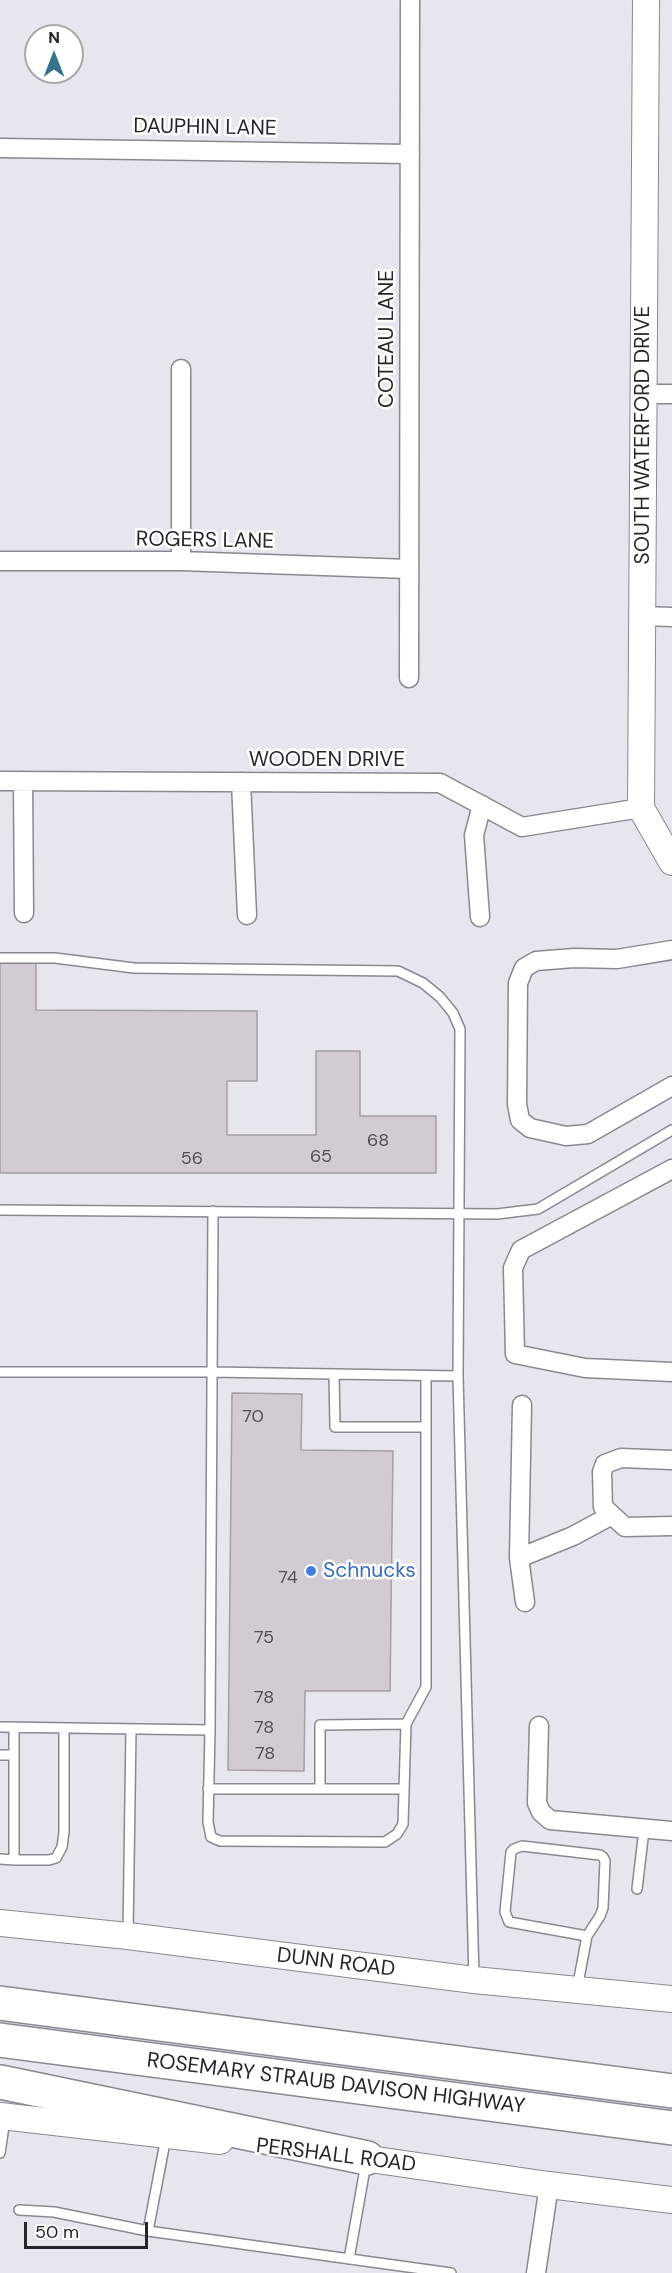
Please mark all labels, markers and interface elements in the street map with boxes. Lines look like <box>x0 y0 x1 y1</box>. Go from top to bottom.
north arrow <box>24 24 84 84</box>
text: N <box>48 27 60 48</box>
street label: DAUPHIN LANE <box>133 114 277 142</box>
street label: COTEAU LANE <box>374 270 400 408</box>
street label: SOUTH WATERFORD DRIVE <box>630 306 656 564</box>
street label: ROGERS LANE <box>136 527 274 555</box>
street label: WOODEN DRIVE <box>249 747 405 773</box>
house number: 68 <box>367 1130 389 1152</box>
house number: 65 <box>310 1146 332 1168</box>
house number: 56 <box>181 1148 203 1170</box>
house number: 70 <box>242 1406 264 1428</box>
place label: Schnucks <box>323 1558 416 1584</box>
marker: Schnucks <box>304 1564 318 1578</box>
house number: 74 <box>278 1567 298 1589</box>
house number: 75 <box>254 1627 274 1649</box>
house number: 78 <box>254 1687 274 1709</box>
house number: 78 <box>254 1717 274 1739</box>
house number: 78 <box>255 1743 275 1765</box>
street label: DUNN ROAD <box>275 1943 397 1983</box>
street label: ROSEMARY STRAUB DAVISON HIGHWAY <box>145 2048 527 2120</box>
street label: PERSHALL ROAD <box>255 2134 417 2178</box>
scale bar <box>27 2210 152 2248</box>
text: 50 m <box>35 2220 79 2244</box>

